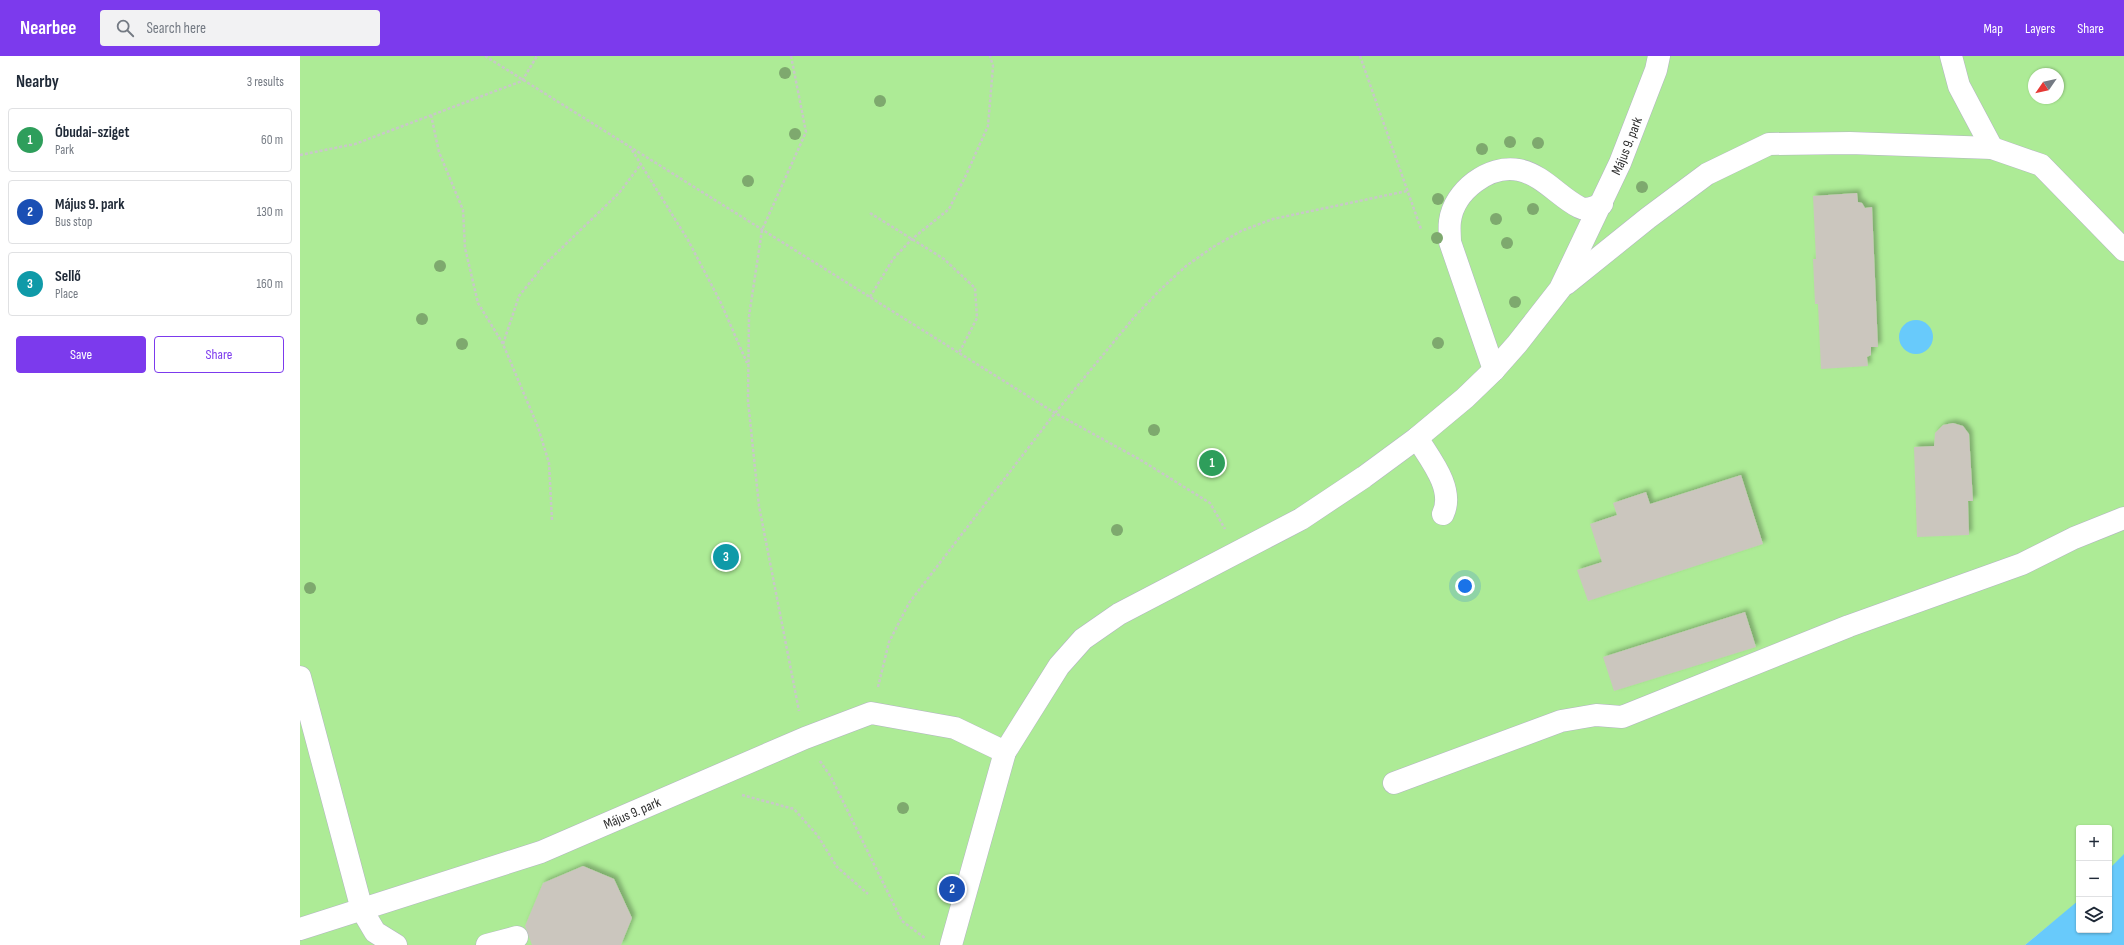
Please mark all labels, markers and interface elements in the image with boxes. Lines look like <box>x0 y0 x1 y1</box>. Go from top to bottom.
search box <box>100 10 380 46</box>
text: Nearbee <box>20 17 76 40</box>
icon: search <box>114 17 136 39</box>
text: Search here <box>146 19 206 38</box>
text: Map <box>1983 20 2003 37</box>
text: Layers <box>2025 20 2055 37</box>
text: Share <box>2077 20 2104 37</box>
north arrow <box>2028 68 2064 104</box>
text: Nearby <box>16 72 59 92</box>
text: 3 results <box>247 74 284 90</box>
street label: Május 9. park <box>1607 114 1646 177</box>
text: Óbudai-sziget <box>55 123 129 142</box>
text: 1 <box>27 132 33 148</box>
text: 60 m <box>261 132 283 148</box>
text: Park <box>55 142 74 158</box>
text: Május 9. park <box>55 195 125 214</box>
text: 2 <box>27 204 33 220</box>
text: 130 m <box>257 204 283 220</box>
text: Bus stop <box>55 214 92 230</box>
text: Sellő <box>55 267 81 286</box>
text: 3 <box>27 276 33 292</box>
text: 160 m <box>257 276 283 292</box>
text: Place <box>55 286 78 302</box>
button: Save <box>16 336 146 373</box>
button: Share <box>154 336 284 373</box>
pin: 1 <box>1199 448 1225 478</box>
pin: 3 <box>713 542 739 572</box>
your location <box>1455 576 1475 596</box>
street label: Május 9. park <box>601 793 664 833</box>
map controls <box>2076 825 2112 933</box>
button: + <box>2076 825 2112 861</box>
button: − <box>2076 861 2112 897</box>
pin: 2 <box>939 874 965 904</box>
button: layers <box>2076 897 2112 933</box>

